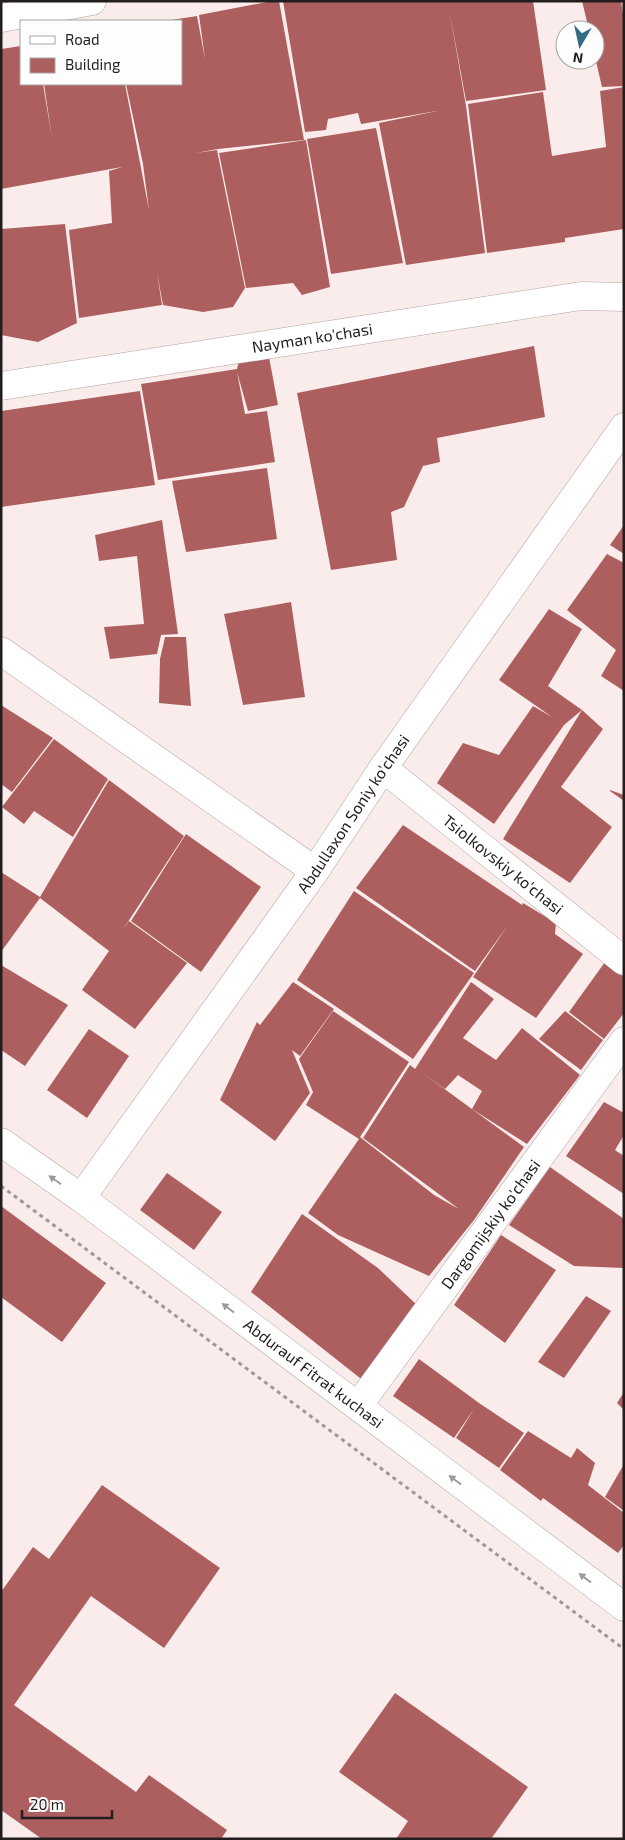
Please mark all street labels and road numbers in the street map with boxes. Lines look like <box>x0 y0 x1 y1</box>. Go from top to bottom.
street label: Nayman ko'chasi <box>250 318 374 356</box>
street label: Abdullaxon Soniy ko'chasi <box>293 730 413 896</box>
street label: Tsiolkovskiy ko'chasi <box>439 810 568 918</box>
street label: Dargomijskiy ko'chasi <box>437 1155 544 1292</box>
street label: Abdurauf Fitrat kuchasi <box>240 1314 388 1432</box>

